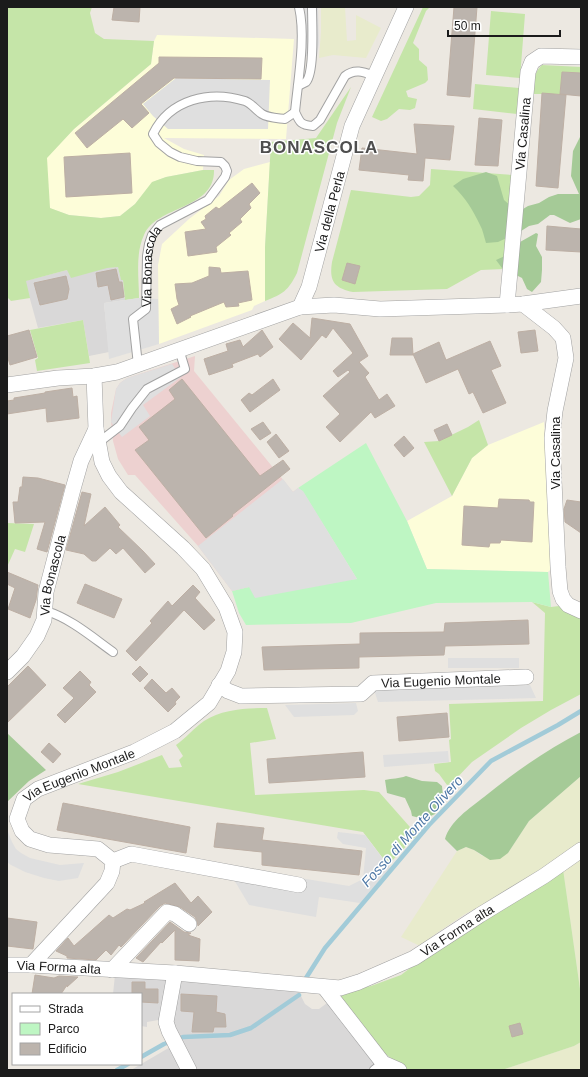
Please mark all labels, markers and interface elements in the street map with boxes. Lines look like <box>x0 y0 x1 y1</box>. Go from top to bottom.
scale bar <box>448 12 560 38</box>
text: 50 m <box>454 19 481 33</box>
street label: Via Casalina <box>512 96 533 171</box>
district label: BONASCOLA <box>260 138 378 157</box>
street label: Via della Perla <box>311 168 347 254</box>
street label: Via Bonascola <box>139 222 165 307</box>
street label: Via Casalina <box>548 416 563 489</box>
street label: Via Bonascola <box>37 532 68 617</box>
street label: Via Eugenio Montale <box>381 670 501 690</box>
street label: Via Eugenio Montale <box>20 745 137 805</box>
water label: Fosso di Monte Olivero <box>358 772 466 890</box>
street label: Via Forma alta <box>417 901 497 959</box>
street label: Via Forma alta <box>17 957 102 976</box>
legend <box>12 993 142 1065</box>
text: Strada <box>48 1002 84 1016</box>
text: Parco <box>48 1022 80 1036</box>
text: Edificio <box>48 1042 87 1056</box>

